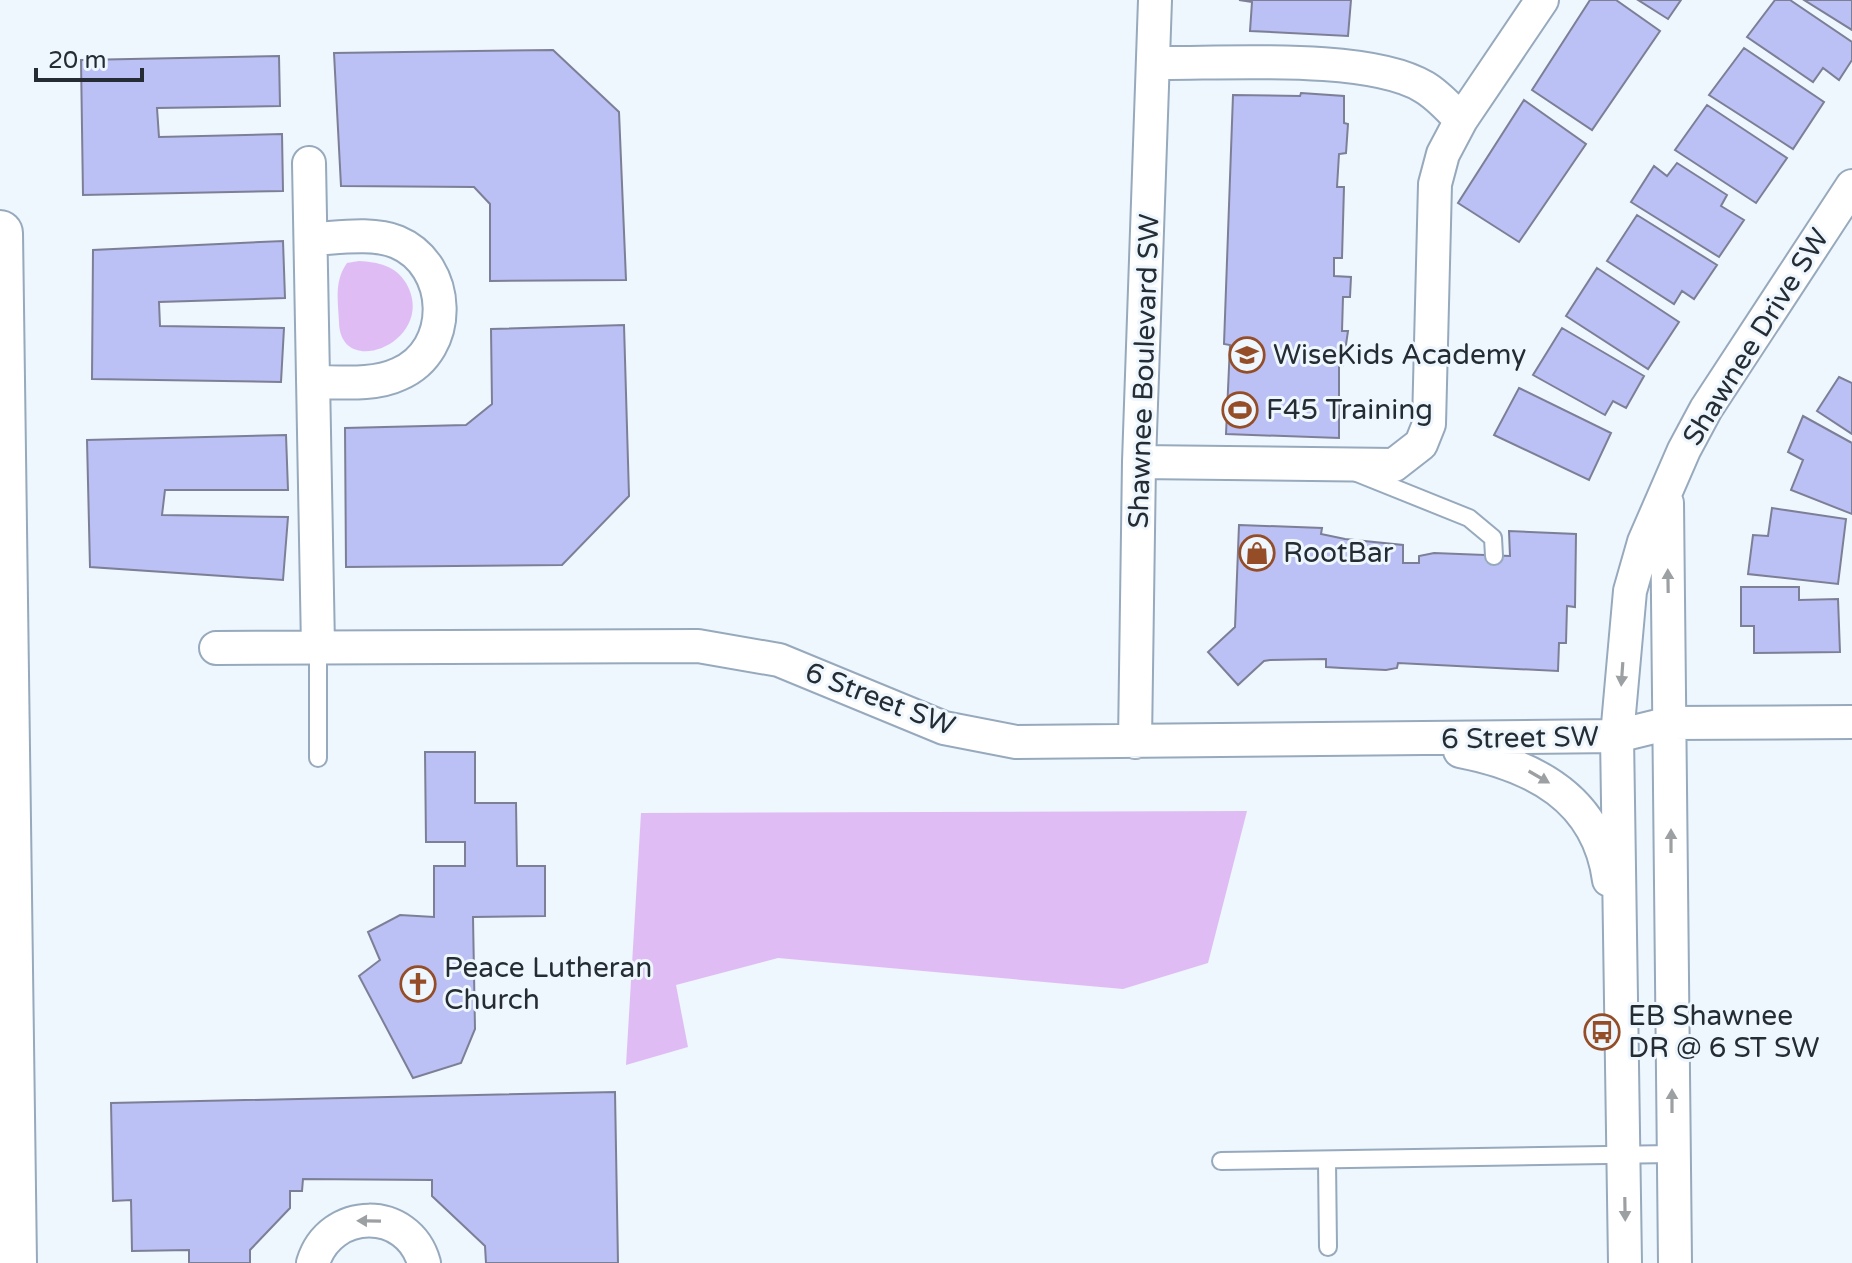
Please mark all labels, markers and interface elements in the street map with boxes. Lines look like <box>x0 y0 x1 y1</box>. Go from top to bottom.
scale bar <box>36 32 142 82</box>
text: 20 m <box>48 46 106 75</box>
street label: Shawnee Boulevard SW <box>1122 213 1166 529</box>
street label: Shawnee Drive SW <box>1675 222 1837 452</box>
school or university icon: WiseKids Academy <box>1228 336 1266 374</box>
place label: WiseKids Academy <box>1273 338 1526 372</box>
sports icon: F45 Training <box>1221 391 1259 429</box>
place label: F45 Training <box>1266 393 1433 427</box>
shop icon: RootBar <box>1238 534 1276 572</box>
place label: RootBar <box>1283 536 1394 570</box>
one-way arrow <box>1662 568 1674 593</box>
street label: 6 Street SW <box>800 655 960 743</box>
one-way arrow <box>1615 662 1628 687</box>
street label: 6 Street SW <box>1441 720 1599 756</box>
one-way arrow <box>1528 770 1550 784</box>
one-way arrow <box>1665 828 1677 853</box>
place label: Peace Lutheran Church <box>444 951 652 1017</box>
church icon: Peace Lutheran Church <box>399 965 437 1003</box>
place label: EB Shawnee DR @ 6 ST SW <box>1628 999 1820 1065</box>
bus stop icon: EB Shawnee DR @ 6 ST SW <box>1583 1013 1621 1051</box>
one-way arrow <box>1666 1088 1678 1113</box>
one-way arrow <box>1619 1197 1631 1222</box>
one-way arrow <box>356 1215 381 1227</box>

